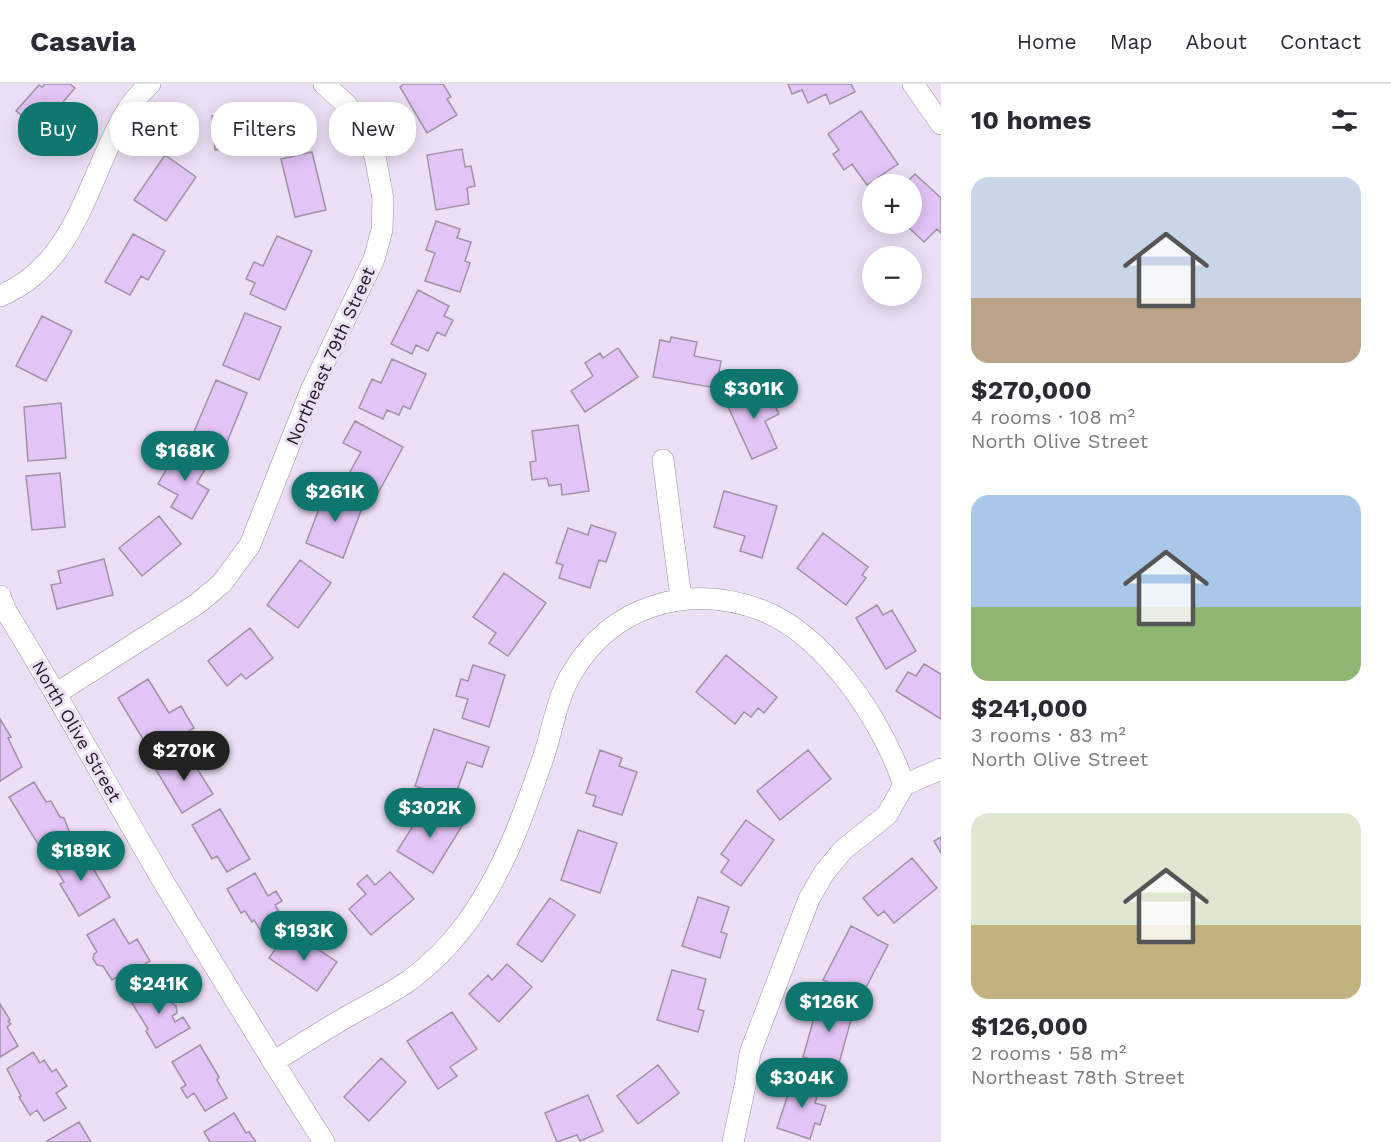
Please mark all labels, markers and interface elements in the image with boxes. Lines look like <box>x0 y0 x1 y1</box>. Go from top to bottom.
text: Casavia <box>30 25 136 58</box>
text: Home <box>1017 29 1077 54</box>
text: Map <box>1110 29 1153 54</box>
text: About <box>1186 29 1247 54</box>
text: Contact <box>1280 29 1361 54</box>
chip: Buy <box>18 102 98 156</box>
chip: Rent <box>110 102 199 156</box>
chip: Filters <box>211 102 317 156</box>
chip: New <box>329 102 416 156</box>
icon: filters <box>1328 104 1361 137</box>
text: 10 homes <box>971 105 1091 135</box>
map controls <box>862 174 922 306</box>
button: + <box>862 174 922 234</box>
icon: home <box>1112 216 1220 324</box>
button: − <box>862 246 922 306</box>
street label: Northeast 79th Street <box>281 263 379 448</box>
pin: $301K <box>712 369 796 420</box>
text: $270,000 <box>971 375 1092 405</box>
text: $301K <box>724 376 784 400</box>
text: 4 rooms · 108 m² <box>971 405 1135 429</box>
text: North Olive Street <box>971 429 1148 453</box>
pin: $168K <box>143 431 227 482</box>
text: $168K <box>155 438 215 462</box>
pin: $261K <box>293 472 377 523</box>
text: $261K <box>305 479 365 503</box>
icon: home <box>1112 534 1220 642</box>
street label: North Olive Street <box>28 657 126 806</box>
text: $241,000 <box>971 693 1088 723</box>
text: 3 rooms · 83 m² <box>971 723 1126 747</box>
pin: $270K <box>142 731 226 782</box>
text: $270K <box>153 738 215 762</box>
text: North Olive Street <box>971 747 1148 771</box>
pin: $302K <box>388 788 472 839</box>
text: $302K <box>398 795 462 819</box>
pin: $189K <box>39 831 123 882</box>
text: $189K <box>51 838 111 862</box>
icon: home <box>1112 852 1220 960</box>
pin: $193K <box>262 911 346 962</box>
text: $193K <box>274 918 334 942</box>
pin: $241K <box>117 964 201 1015</box>
text: $241K <box>129 971 189 995</box>
pin: $126K <box>787 982 871 1033</box>
text: $126K <box>799 989 859 1013</box>
text: $126,000 <box>971 1011 1088 1041</box>
text: 2 rooms · 58 m² <box>971 1041 1126 1065</box>
pin: $304K <box>760 1058 844 1109</box>
text: $304K <box>770 1065 834 1089</box>
text: Northeast 78th Street <box>971 1065 1185 1089</box>

